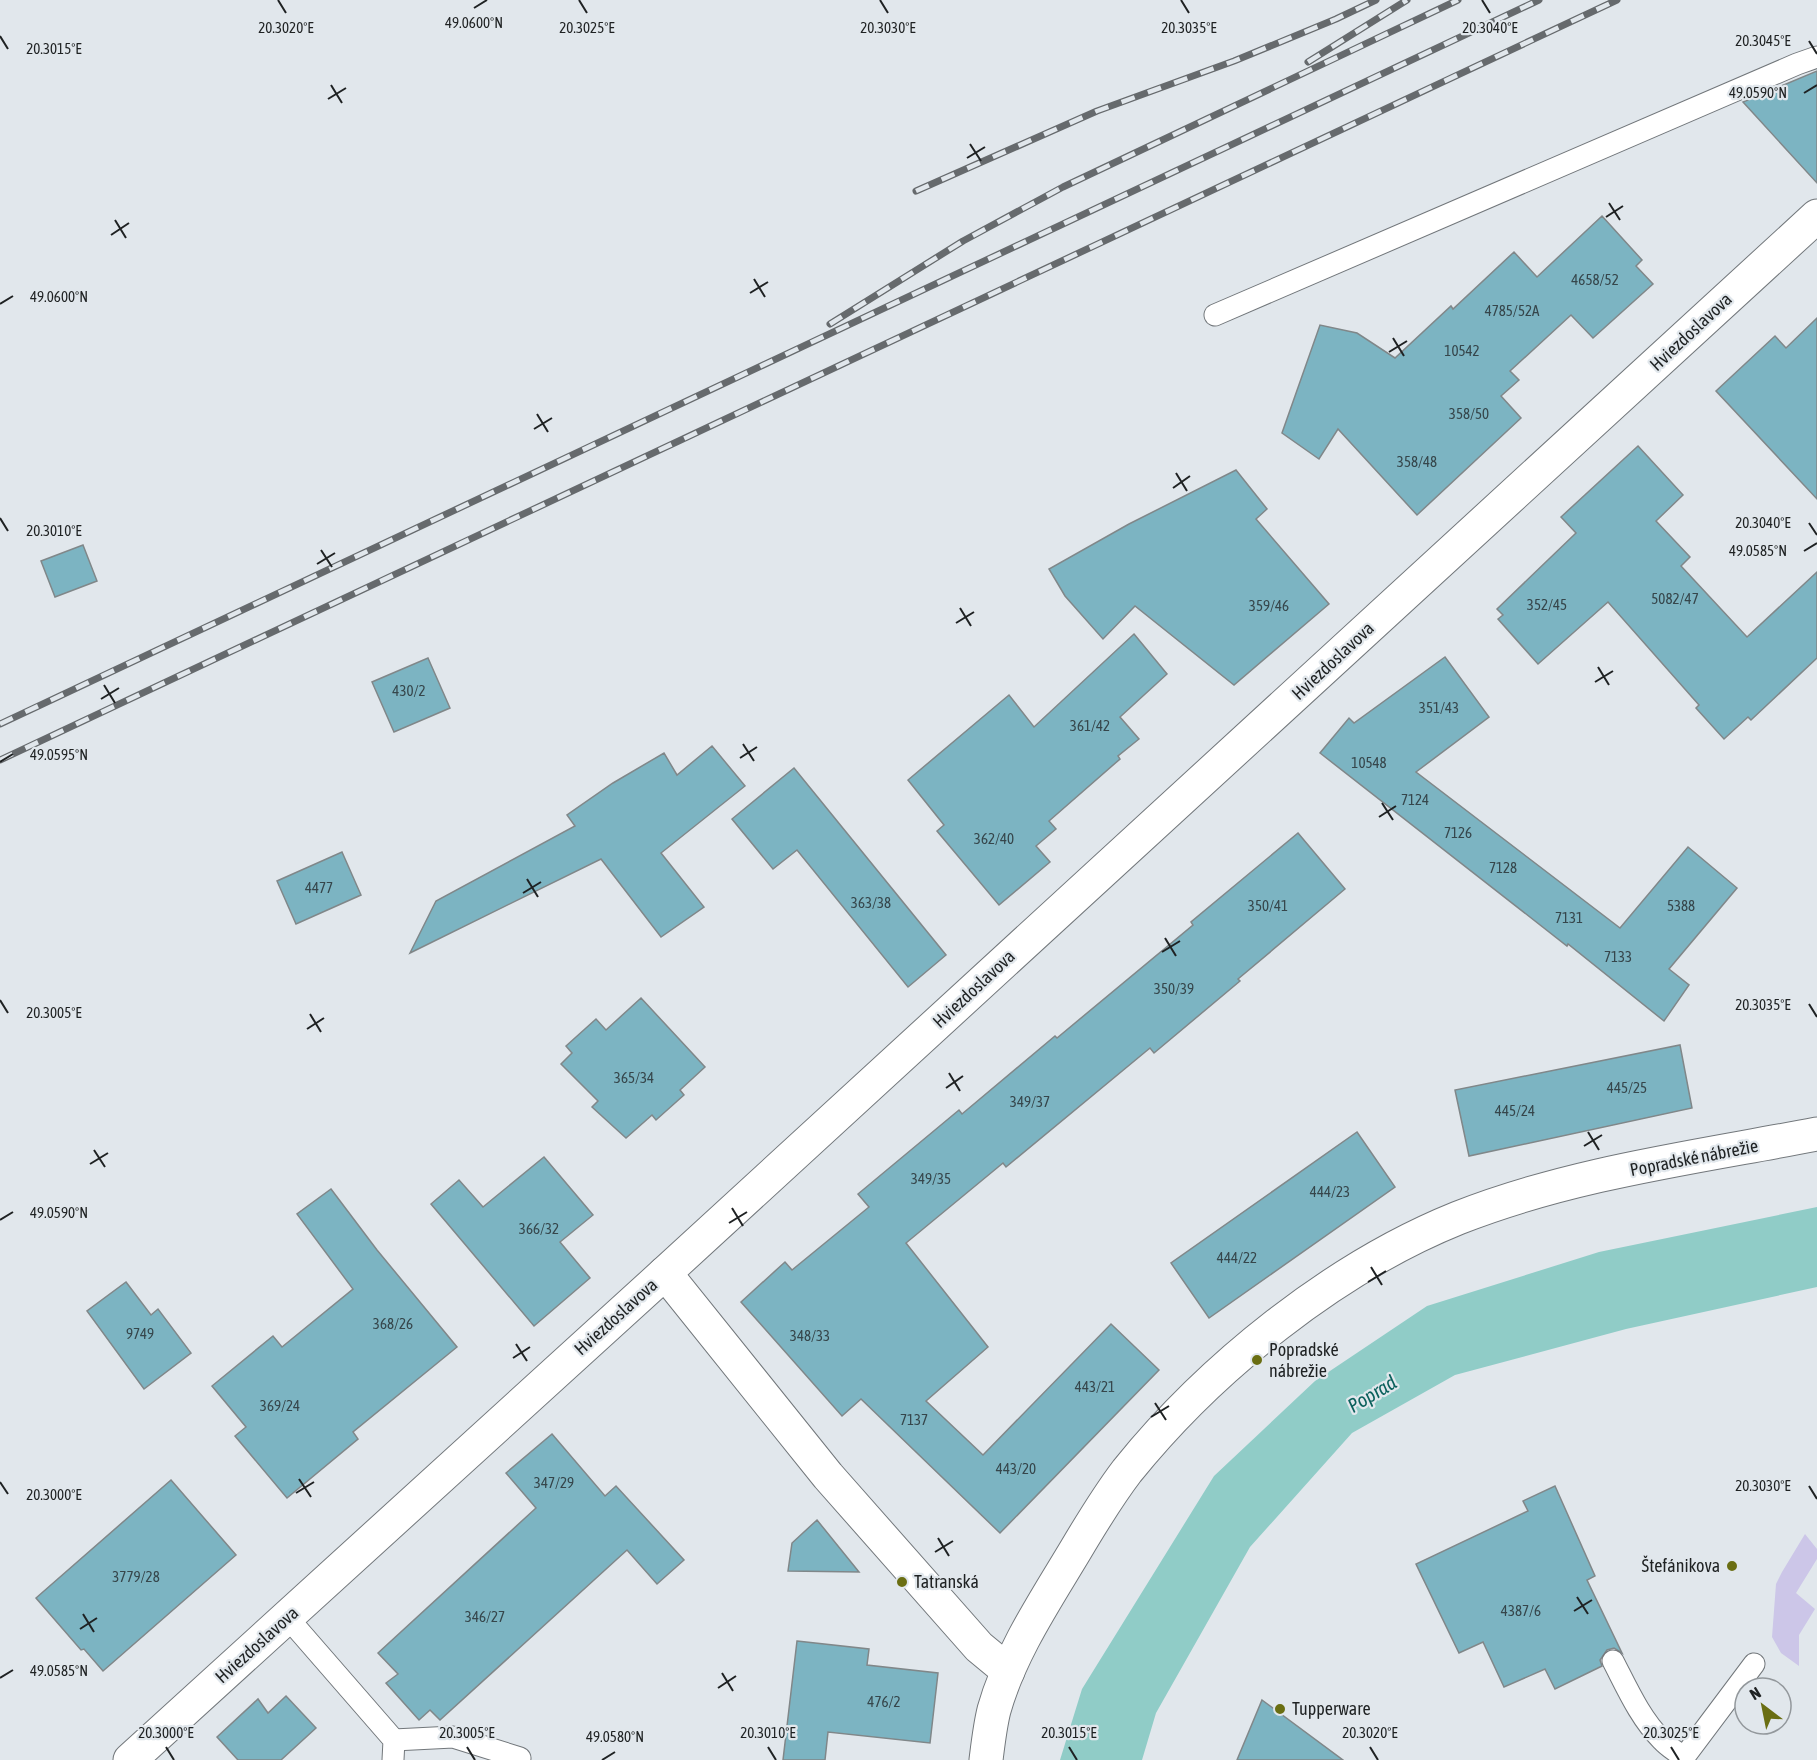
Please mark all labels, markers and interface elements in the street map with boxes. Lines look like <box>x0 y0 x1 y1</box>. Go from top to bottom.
text: 49.0600°N <box>445 14 503 31</box>
text: 20.3020°E <box>258 19 314 36</box>
text: 20.3025°E <box>559 19 615 36</box>
text: 20.3030°E <box>860 19 916 36</box>
text: 20.3035°E <box>1161 19 1217 36</box>
text: 20.3040°E <box>1462 19 1518 36</box>
text: 20.3045°E <box>1735 32 1791 49</box>
text: 20.3015°E <box>26 40 82 57</box>
text: 49.0590°N <box>1729 84 1787 101</box>
house number: 4658/52 <box>1571 271 1619 288</box>
text: 49.0600°N <box>30 288 88 305</box>
street label: Hviezdoslavova <box>1645 288 1736 375</box>
house number: 4785/52A <box>1485 302 1540 319</box>
house number: 10542 <box>1444 342 1480 359</box>
house number: 358/50 <box>1449 405 1489 422</box>
house number: 358/48 <box>1397 453 1437 470</box>
text: 20.3040°E <box>1735 514 1791 531</box>
text: 20.3010°E <box>26 522 82 539</box>
text: 49.0585°N <box>1729 542 1787 559</box>
house number: 5082/47 <box>1651 590 1699 607</box>
house number: 352/45 <box>1527 596 1567 613</box>
house number: 359/46 <box>1249 597 1289 614</box>
street label: Hviezdoslavova <box>1287 617 1378 704</box>
house number: 430/2 <box>392 682 426 699</box>
house number: 351/43 <box>1419 699 1459 716</box>
house number: 361/42 <box>1070 717 1110 734</box>
text: 49.0595°N <box>30 746 88 763</box>
house number: 10548 <box>1351 754 1387 771</box>
house number: 7124 <box>1401 791 1429 808</box>
house number: 7126 <box>1444 824 1472 841</box>
house number: 362/40 <box>974 830 1014 847</box>
house number: 7128 <box>1489 859 1517 876</box>
house number: 4477 <box>305 879 333 896</box>
house number: 363/38 <box>851 894 891 911</box>
house number: 350/41 <box>1248 897 1288 914</box>
house number: 5388 <box>1667 897 1695 914</box>
house number: 7131 <box>1555 909 1583 926</box>
street label: Hviezdoslavova <box>928 945 1019 1032</box>
house number: 7133 <box>1604 948 1632 965</box>
house number: 350/39 <box>1154 980 1194 997</box>
text: 20.3035°E <box>1735 996 1791 1013</box>
text: 20.3005°E <box>26 1004 82 1021</box>
house number: 365/34 <box>614 1069 654 1086</box>
house number: 445/25 <box>1607 1079 1647 1096</box>
house number: 349/37 <box>1010 1093 1050 1110</box>
house number: 445/24 <box>1495 1102 1535 1119</box>
street label: Popradské nábrežie <box>1628 1135 1760 1180</box>
house number: 349/35 <box>911 1170 951 1187</box>
house number: 444/23 <box>1310 1183 1350 1200</box>
text: 49.0590°N <box>30 1204 88 1221</box>
house number: 366/32 <box>519 1220 559 1237</box>
house number: 444/22 <box>1217 1249 1257 1266</box>
street label: Hviezdoslavova <box>570 1274 661 1359</box>
house number: 368/26 <box>373 1315 413 1332</box>
house number: 9749 <box>126 1325 154 1342</box>
house number: 348/33 <box>790 1327 830 1344</box>
place label: Popradské nábrežie <box>1269 1339 1339 1381</box>
marker: Popradské nábrežie <box>1250 1353 1264 1367</box>
water label: Poprad <box>1343 1370 1401 1417</box>
house number: 443/21 <box>1075 1378 1115 1395</box>
house number: 369/24 <box>260 1397 300 1414</box>
house number: 7137 <box>900 1411 928 1428</box>
house number: 443/20 <box>996 1460 1036 1477</box>
house number: 347/29 <box>534 1474 574 1491</box>
text: 20.3030°E <box>1735 1477 1791 1494</box>
text: 20.3000°E <box>26 1486 82 1503</box>
place label: Štefánikova <box>1642 1555 1720 1576</box>
marker: Štefánikova <box>1725 1559 1739 1573</box>
house number: 3779/28 <box>112 1568 160 1585</box>
place label: Tatranská <box>914 1571 979 1592</box>
marker: Tatranská <box>895 1575 909 1589</box>
street label: Hviezdoslavova <box>211 1602 302 1687</box>
house number: 4387/6 <box>1501 1602 1541 1619</box>
house number: 346/27 <box>465 1608 505 1625</box>
text: 49.0585°N <box>30 1662 88 1679</box>
north arrow <box>1733 1676 1793 1736</box>
text: N <box>1746 1683 1764 1703</box>
house number: 476/2 <box>867 1693 901 1710</box>
place label: Tupperware <box>1292 1698 1371 1719</box>
marker: Tupperware <box>1273 1702 1287 1716</box>
text: 20.3000°E <box>138 1724 194 1741</box>
text: 20.3005°E <box>439 1724 495 1741</box>
text: 20.3010°E <box>740 1724 796 1741</box>
text: 20.3015°E <box>1041 1724 1097 1741</box>
text: 20.3020°E <box>1342 1724 1398 1741</box>
text: 20.3025°E <box>1643 1724 1699 1741</box>
text: 49.0580°N <box>586 1728 644 1745</box>

